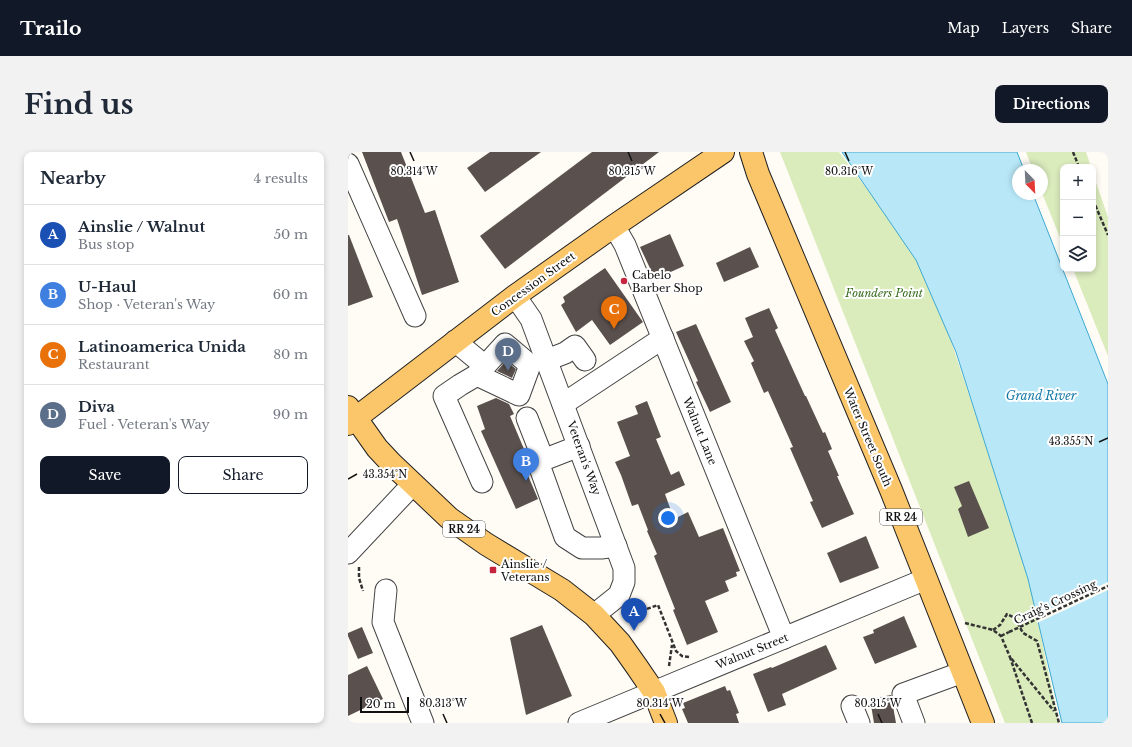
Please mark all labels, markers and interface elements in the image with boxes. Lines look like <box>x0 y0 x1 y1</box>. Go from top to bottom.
text: Trailo <box>20 17 82 40</box>
text: Map <box>947 19 980 37</box>
text: Layers <box>1002 19 1049 37</box>
text: Share <box>1071 19 1112 37</box>
button: Directions <box>995 85 1108 123</box>
text: Find us <box>24 87 134 122</box>
north arrow <box>1012 164 1048 200</box>
map controls <box>1060 164 1096 272</box>
button: + <box>1060 164 1096 200</box>
text: 80.314°W <box>390 165 438 178</box>
text: 80.315°W <box>608 165 656 178</box>
text: 80.316°W <box>825 165 873 178</box>
text: Nearby <box>40 168 106 189</box>
text: 4 results <box>254 170 308 187</box>
button: − <box>1060 200 1096 236</box>
text: Ainslie / Walnut <box>78 217 205 236</box>
text: A <box>48 226 58 243</box>
text: 50 m <box>274 226 308 243</box>
text: Bus stop <box>78 236 134 253</box>
button: layers <box>1060 236 1096 272</box>
street label: Concession Street <box>488 248 578 319</box>
place label: Cabelo Barber Shop <box>632 268 703 295</box>
marker: Cabelo Barber Shop <box>619 276 629 286</box>
text: U-Haul <box>78 277 136 296</box>
text: B <box>48 286 58 303</box>
text: 60 m <box>273 286 308 303</box>
park label: Founders Point <box>844 286 923 300</box>
text: Shop · Veteran's Way <box>78 296 215 313</box>
pin: C <box>601 296 627 329</box>
text: Latinoamerica Unida <box>78 337 246 356</box>
pin: D <box>495 338 521 371</box>
text: C <box>48 346 58 363</box>
text: 80 m <box>273 346 308 363</box>
text: Restaurant <box>78 356 150 373</box>
street label: Water Street South <box>840 384 895 489</box>
water label: Grand River <box>1006 388 1077 403</box>
street label: Walnut Lane <box>680 394 720 467</box>
text: Diva <box>78 397 115 416</box>
text: D <box>47 406 59 423</box>
text: 90 m <box>273 406 308 423</box>
text: Fuel · Veteran's Way <box>78 416 210 433</box>
street label: Veteran's Way <box>564 418 604 497</box>
text: 43.355°N <box>1049 435 1093 448</box>
pin: B <box>513 448 539 481</box>
button: Save <box>40 456 170 494</box>
button: Share <box>178 456 308 494</box>
text: 43.354°N <box>363 468 407 481</box>
your location <box>658 508 678 528</box>
road number: RR 24 <box>880 509 922 525</box>
road number: RR 24 <box>443 521 485 537</box>
place label: Ainslie / Veterans <box>500 557 549 584</box>
marker: Ainslie / Veterans <box>488 565 498 575</box>
street label: Craig's Crossing <box>1011 576 1099 627</box>
pin: A <box>621 598 647 631</box>
street label: Walnut Street <box>713 630 791 672</box>
scale bar <box>360 695 409 714</box>
text: 20 m <box>366 697 396 711</box>
text: 80.313°W <box>419 697 467 710</box>
text: 80.314°W <box>636 697 684 710</box>
text: 80.315°W <box>854 697 902 710</box>

